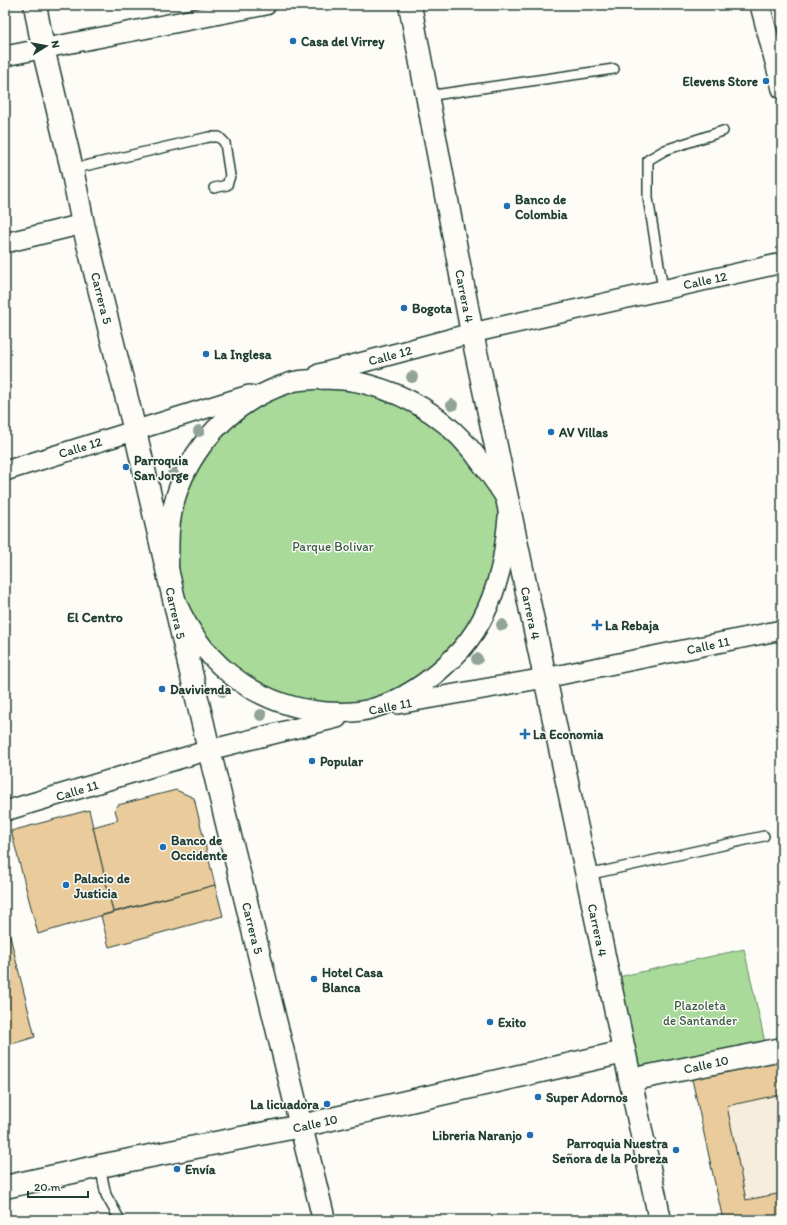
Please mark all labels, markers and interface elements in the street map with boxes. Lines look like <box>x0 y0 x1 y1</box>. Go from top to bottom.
north arrow <box>26 26 66 66</box>
place label: Casa del Virrey <box>301 34 385 50</box>
marker: Casa del Virrey <box>288 36 298 46</box>
text: N <box>48 39 62 49</box>
place label: Elevens Store <box>683 74 758 89</box>
marker: Elevens Store <box>761 76 771 86</box>
place label: Banco de Colombia <box>515 192 568 222</box>
marker: Banco de Colombia <box>502 201 512 211</box>
street label: Carrera 4 <box>452 268 477 324</box>
street label: Calle 12 <box>682 268 729 292</box>
street label: Carrera 5 <box>88 271 115 326</box>
place label: Bogota <box>412 301 452 317</box>
marker: Bogota <box>399 303 409 313</box>
street label: Calle 12 <box>367 342 414 368</box>
place label: La Inglesa <box>214 347 272 363</box>
marker: La Inglesa <box>201 349 211 359</box>
place label: AV Villas <box>558 425 608 440</box>
marker: AV Villas <box>546 427 556 437</box>
street label: Calle 12 <box>57 434 104 461</box>
place label: Parroquia San Jorge <box>134 453 189 484</box>
marker: Parroquia San Jorge <box>121 462 131 472</box>
park label: Parque Bolívar <box>292 539 374 554</box>
street label: Carrera 4 <box>518 585 544 641</box>
street label: Carrera 5 <box>162 586 189 641</box>
district label: El Centro <box>67 609 123 626</box>
place label: La Rebaja <box>605 618 659 634</box>
marker: La Rebaja <box>592 620 602 630</box>
street label: Calle 11 <box>685 634 731 657</box>
place label: Davivienda <box>170 682 232 697</box>
marker: Davivienda <box>157 684 167 694</box>
street label: Calle 11 <box>367 695 413 718</box>
place label: La Economia <box>533 727 604 742</box>
marker: La Economia <box>520 729 530 739</box>
place label: Popular <box>320 754 364 770</box>
marker: Popular <box>307 756 317 766</box>
street label: Calle 11 <box>54 777 100 804</box>
place label: Banco de Occidente <box>171 833 227 863</box>
marker: Banco de Occidente <box>158 842 168 852</box>
place label: Palacio de Justicia <box>73 871 130 901</box>
marker: Palacio de Justicia <box>61 880 71 890</box>
street label: Carrera 5 <box>239 901 266 956</box>
street label: Carrera 4 <box>585 902 611 958</box>
place label: Hotel Casa Blanca <box>322 965 383 995</box>
marker: Hotel Casa Blanca <box>309 974 319 984</box>
park label: Plazoleta de Santander <box>663 998 738 1028</box>
place label: Exito <box>498 1015 527 1030</box>
marker: Exito <box>485 1017 495 1027</box>
street label: Calle 10 <box>682 1052 730 1077</box>
place label: Super Adornos <box>546 1090 628 1106</box>
marker: Super Adornos <box>533 1092 543 1102</box>
place label: La licuadora <box>250 1097 319 1112</box>
marker: La licuadora <box>322 1099 332 1109</box>
street label: Calle 10 <box>291 1111 339 1136</box>
place label: Libreria Naranjo <box>432 1128 522 1144</box>
marker: Libreria Naranjo <box>525 1130 535 1140</box>
place label: Parroquia Nuestra Señora de la Pobreza <box>552 1136 669 1166</box>
marker: Parroquia Nuestra Señora de la Pobreza <box>671 1145 681 1155</box>
place label: Envía <box>185 1162 216 1177</box>
marker: Envía <box>172 1164 182 1174</box>
scale bar <box>28 1173 88 1199</box>
text: 20 m <box>34 1180 61 1194</box>

